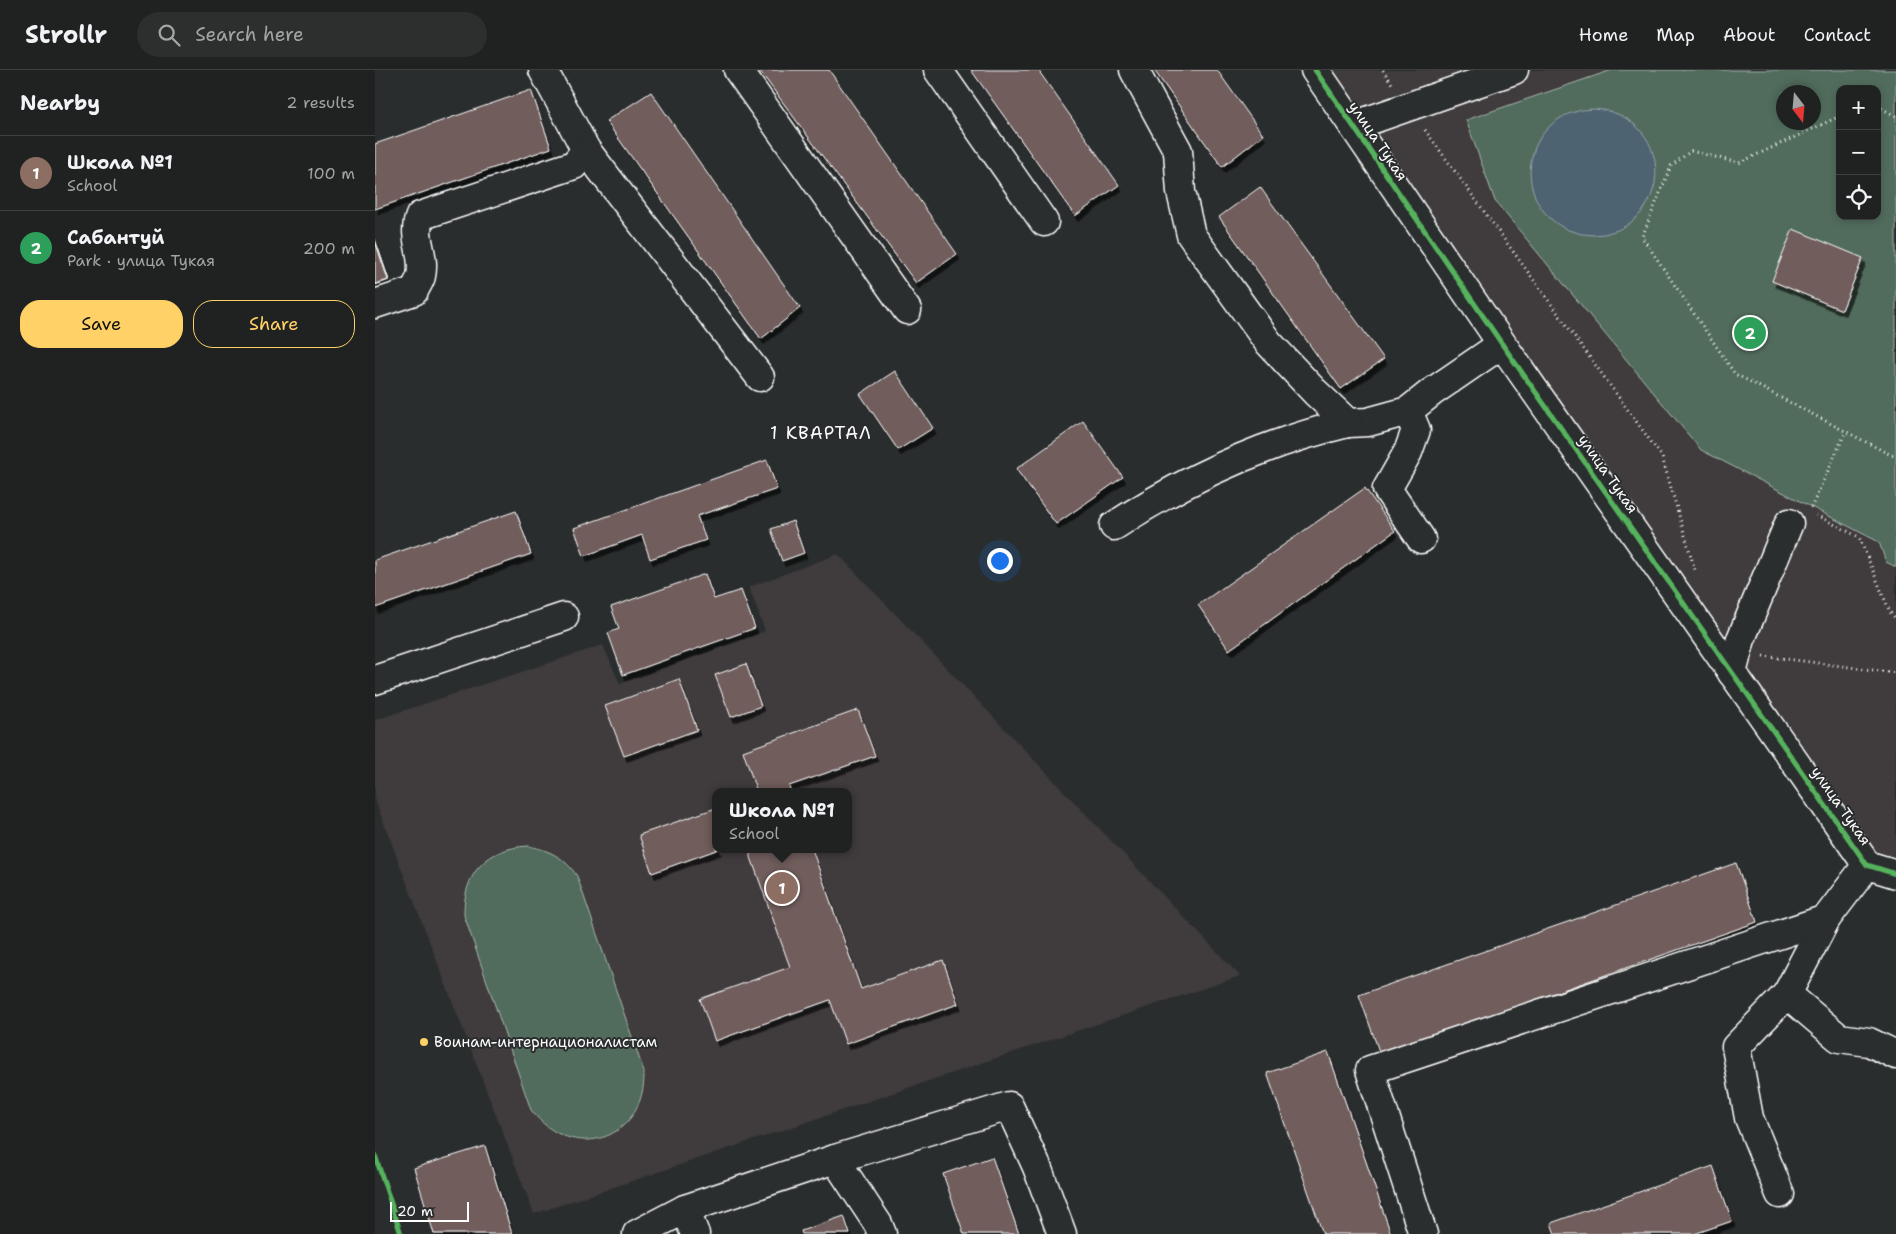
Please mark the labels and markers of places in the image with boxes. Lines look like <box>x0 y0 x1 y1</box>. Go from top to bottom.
pin: 2 <box>1734 314 1766 352</box>
pin: 1 <box>766 869 798 907</box>
place label: Воинам-интернационалистам <box>434 1032 658 1052</box>
marker: Воинам-интернационалистам <box>418 1036 430 1048</box>

